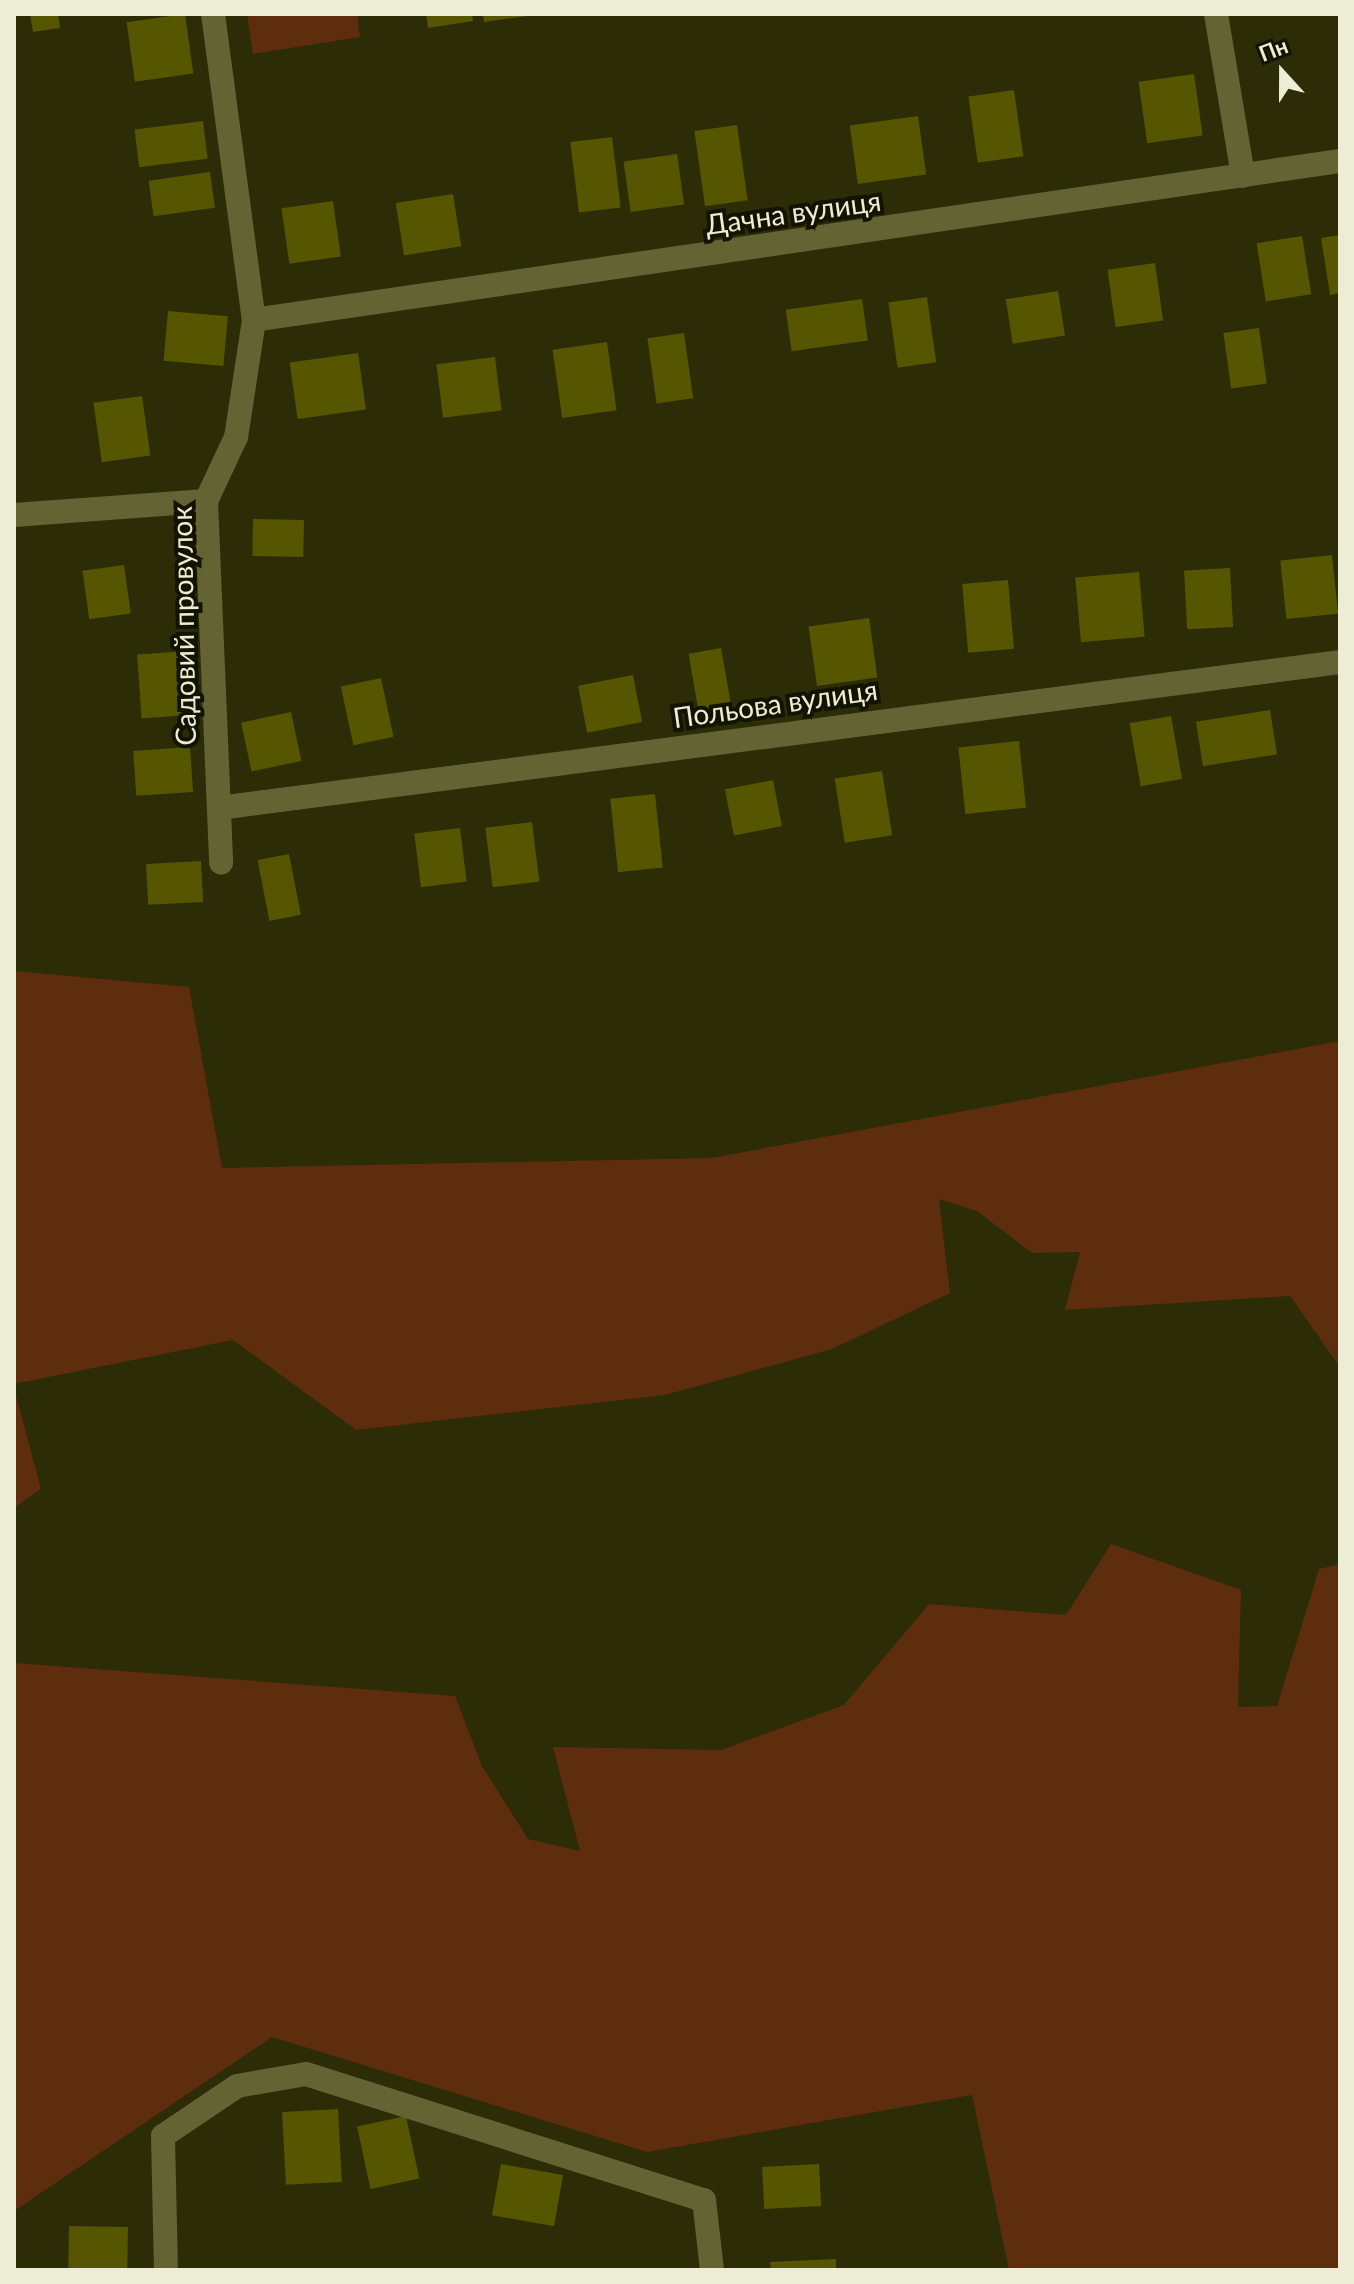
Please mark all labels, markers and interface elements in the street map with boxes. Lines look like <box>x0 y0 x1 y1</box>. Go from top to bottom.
text: Пн <box>1255 31 1291 67</box>
north arrow <box>1242 32 1322 112</box>
street label: Дачна вулиця <box>703 183 883 241</box>
street label: Садовий провулок <box>164 506 202 746</box>
street label: Польова вулиця <box>671 672 879 734</box>

